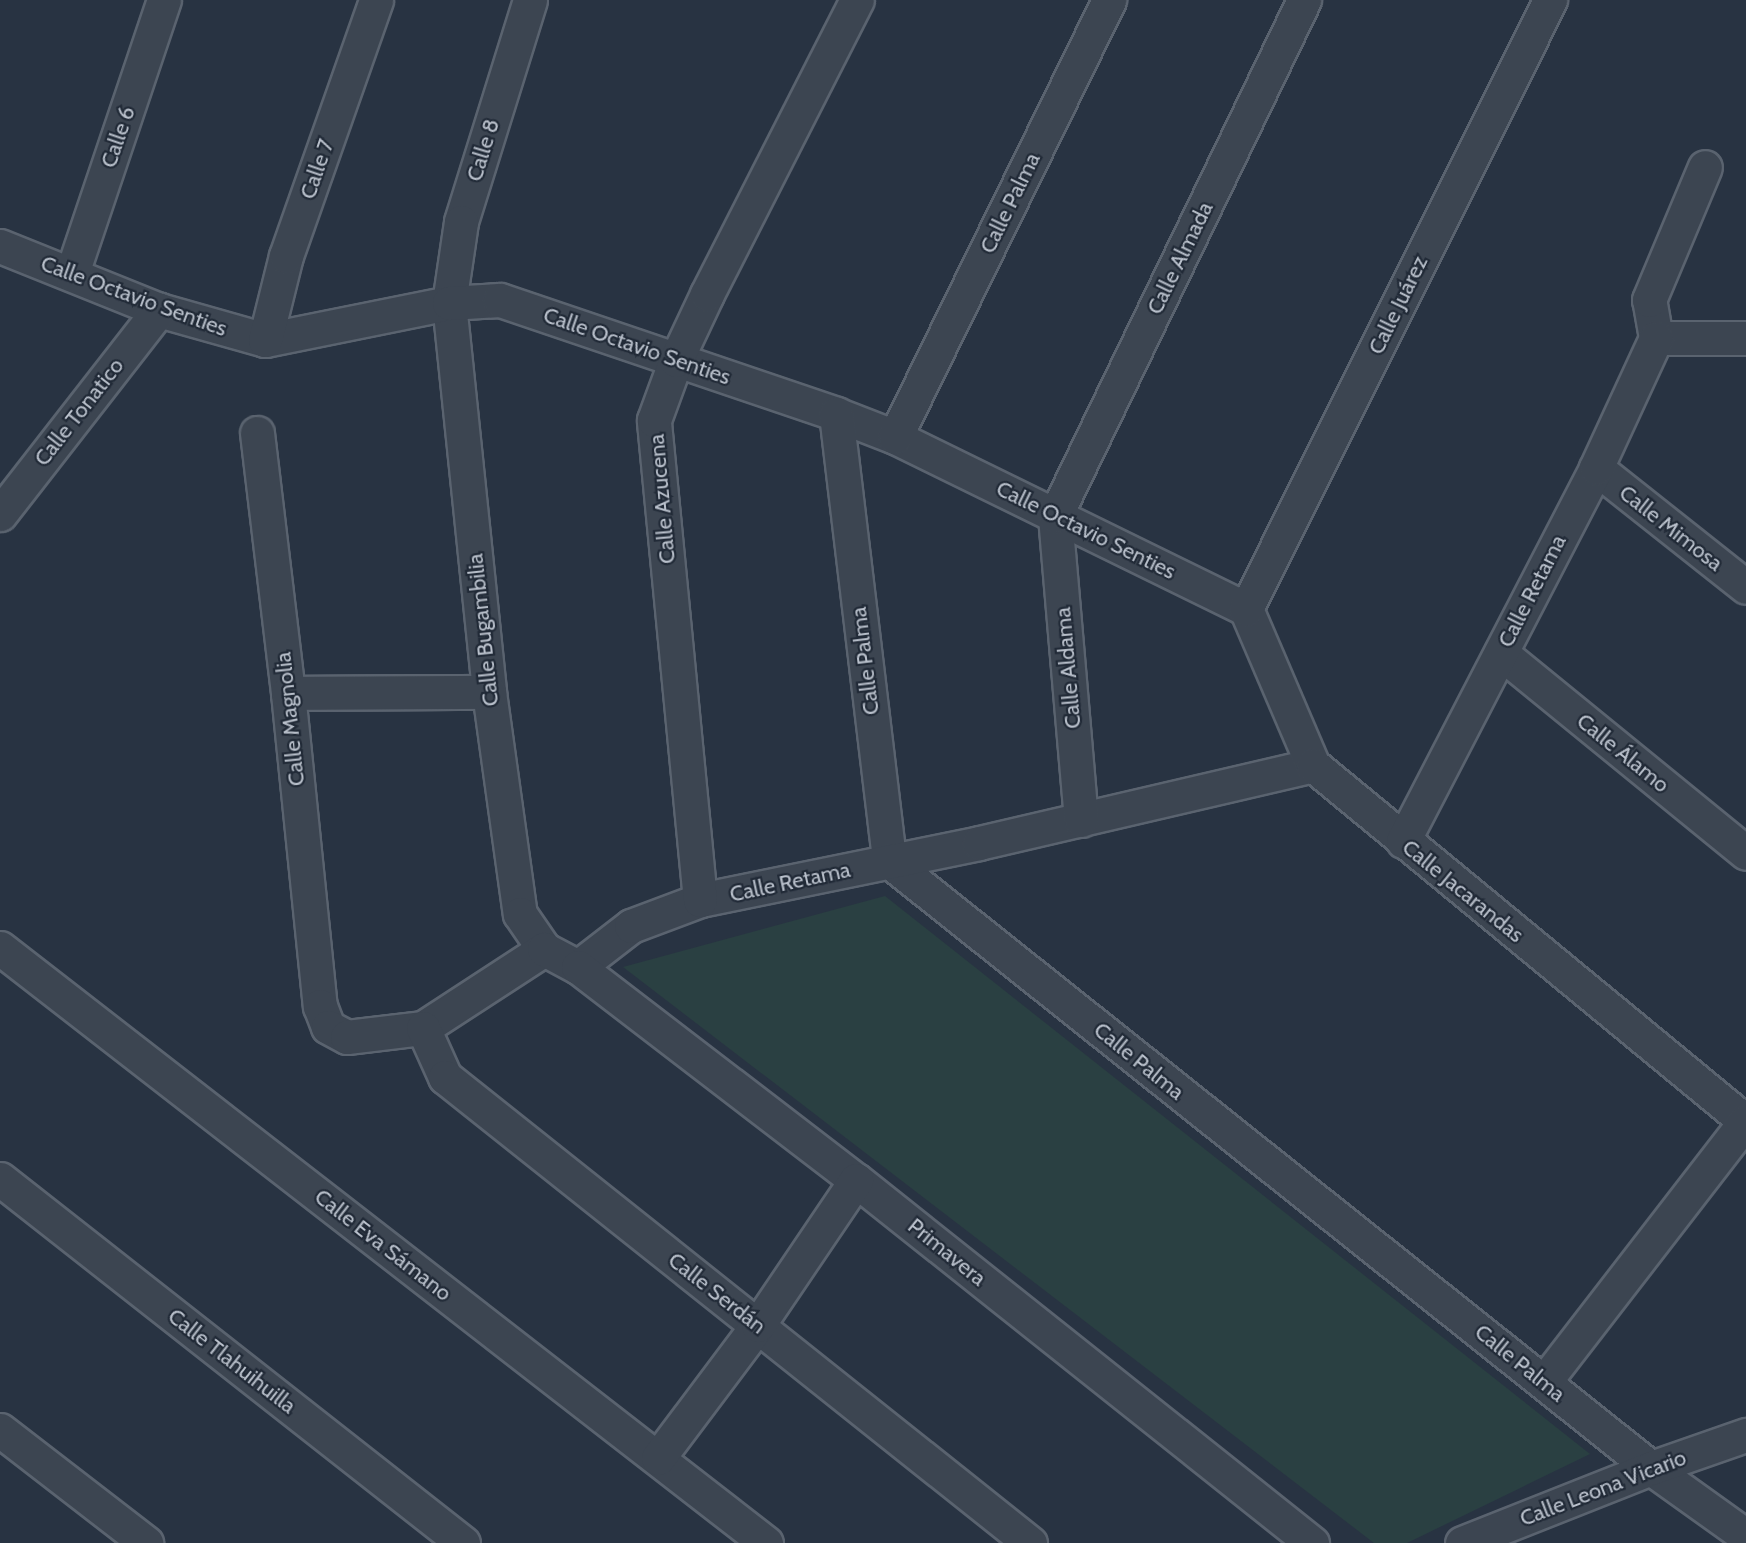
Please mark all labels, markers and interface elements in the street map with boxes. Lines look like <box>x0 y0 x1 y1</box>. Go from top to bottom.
street label: Calle 6 <box>95 103 141 171</box>
street label: Calle 8 <box>461 116 505 184</box>
street label: Calle 7 <box>294 136 340 202</box>
street label: Calle Palma <box>974 148 1046 258</box>
street label: Calle Almada <box>1141 197 1219 319</box>
street label: Calle Octavio Senties <box>37 250 231 342</box>
street label: Calle Juárez <box>1363 251 1433 359</box>
street label: Calle Octavio Senties <box>540 302 734 390</box>
street label: Calle Tonatico <box>29 353 129 471</box>
street label: Calle Azucena <box>643 433 681 565</box>
street label: Calle Octavio Senties <box>992 475 1180 585</box>
street label: Calle Mimosa <box>1614 479 1728 577</box>
street label: Calle Retama <box>1492 530 1572 652</box>
street label: Calle Bugambilia <box>462 552 504 708</box>
street label: Calle Palma <box>845 606 885 716</box>
street label: Calle Aldama <box>1050 606 1086 730</box>
street label: Calle Magnolia <box>270 651 310 787</box>
street label: Calle Álamo <box>1572 708 1674 798</box>
street label: Calle Jacarandas <box>1397 834 1529 948</box>
street label: Calle Retama <box>727 856 853 908</box>
street label: Calle Palma <box>1089 1017 1189 1105</box>
street label: Calle Eva Sámano <box>309 1183 457 1307</box>
street label: Primavera <box>903 1213 991 1291</box>
street label: Calle Serdán <box>663 1247 771 1339</box>
street label: Calle Tlahuihuilla <box>163 1303 301 1419</box>
street label: Calle Palma <box>1470 1319 1570 1407</box>
street label: Calle Leona Vicario <box>1516 1444 1690 1532</box>

